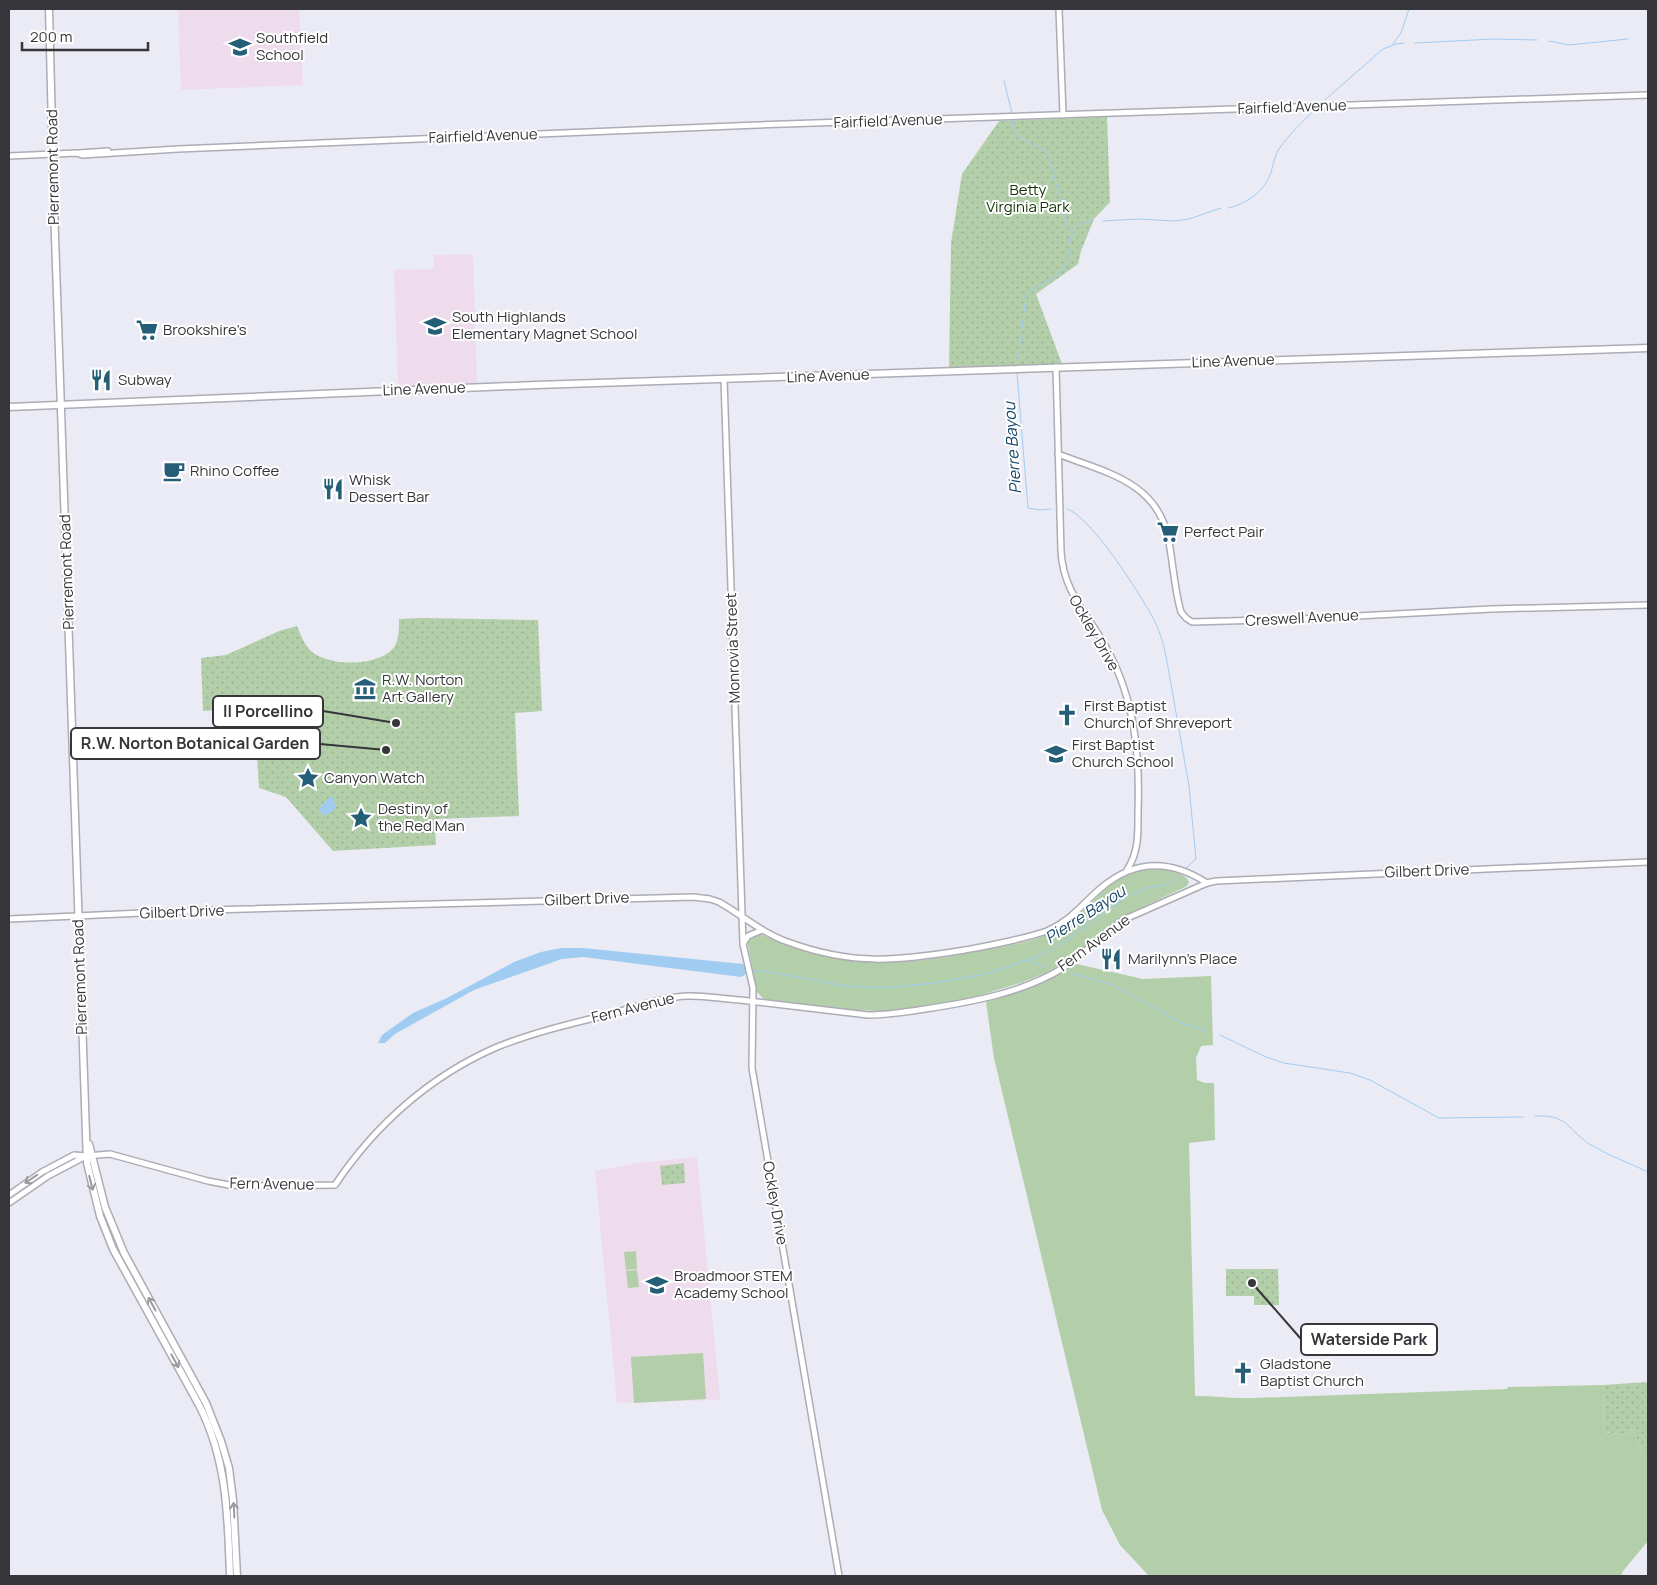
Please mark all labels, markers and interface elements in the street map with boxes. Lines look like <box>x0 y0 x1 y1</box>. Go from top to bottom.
scale bar <box>22 20 149 52</box>
text: 200 m <box>30 26 73 47</box>
place label: Southfield School <box>256 27 328 65</box>
school or university icon: Southfield School <box>227 34 253 60</box>
street label: Fairfield Avenue <box>1237 94 1347 119</box>
street label: Fairfield Avenue <box>833 108 943 133</box>
street label: Pierremont Road <box>41 109 64 225</box>
street label: Fairfield Avenue <box>428 123 538 148</box>
park label: Betty Virginia Park <box>986 179 1070 217</box>
place label: South Highlands Elementary Magnet School <box>452 306 637 344</box>
school or university icon: South Highlands Elementary Magnet School <box>422 313 448 339</box>
supermarket icon: Brookshire's <box>134 317 160 343</box>
place label: Brookshire's <box>163 319 247 340</box>
street label: Line Avenue <box>1191 349 1275 372</box>
street label: Line Avenue <box>786 364 870 387</box>
restaurant icon: Subway <box>88 367 114 393</box>
place label: Subway <box>118 369 172 390</box>
street label: Line Avenue <box>382 377 466 400</box>
water label: Pierre Bayou <box>998 400 1026 495</box>
cafe icon: Rhino Coffee <box>161 458 187 484</box>
place label: Rhino Coffee <box>190 460 280 481</box>
place label: Whisk Dessert Bar <box>349 469 430 507</box>
restaurant icon: Whisk Dessert Bar <box>320 476 346 502</box>
street label: Pierremont Road <box>54 514 79 630</box>
supermarket icon: Perfect Pair <box>1155 519 1181 545</box>
place label: Perfect Pair <box>1184 521 1265 542</box>
street label: Ockley Drive <box>1064 591 1125 675</box>
street label: Monrovia Street <box>720 592 745 704</box>
street label: Creswell Avenue <box>1245 604 1360 631</box>
place label: R.W. Norton Art Gallery <box>382 669 463 707</box>
museum icon: R.W. Norton Art Gallery <box>352 676 378 702</box>
place label: First Baptist Church of Shreveport <box>1084 695 1232 733</box>
callout: Il Porcellino <box>213 696 323 727</box>
text: Il Porcellino <box>223 700 313 722</box>
church icon: First Baptist Church of Shreveport <box>1054 702 1080 728</box>
callout: R.W. Norton Botanical Garden <box>71 728 320 759</box>
text: R.W. Norton Botanical Garden <box>81 732 309 754</box>
place label: First Baptist Church School <box>1072 734 1174 772</box>
school or university icon: First Baptist Church School <box>1043 741 1069 767</box>
place icon: Canyon Watch <box>295 765 321 791</box>
place label: Canyon Watch <box>324 767 425 788</box>
place label: Destiny of the Red Man <box>378 798 465 836</box>
place icon: Destiny of the Red Man <box>348 805 374 831</box>
street label: Gilbert Drive <box>1384 859 1470 882</box>
water label: Pierre Bayou <box>1040 879 1131 948</box>
street label: Gilbert Drive <box>544 887 630 910</box>
street label: Gilbert Drive <box>139 900 225 923</box>
street label: Fern Avenue <box>1053 909 1134 976</box>
street label: Pierremont Road <box>67 919 92 1035</box>
restaurant icon: Marilynn's Place <box>1098 946 1124 972</box>
place label: Marilynn's Place <box>1128 948 1237 969</box>
street label: Fern Avenue <box>589 987 677 1028</box>
street label: Ockley Drive <box>758 1159 793 1247</box>
street label: Fern Avenue <box>229 1172 315 1195</box>
one-way arrow <box>24 1174 38 1184</box>
one-way arrow <box>87 1175 96 1191</box>
place label: Broadmoor STEM Academy School <box>674 1265 793 1303</box>
school or university icon: Broadmoor STEM Academy School <box>644 1272 670 1298</box>
one-way arrow <box>147 1297 157 1312</box>
callout: Waterside Park <box>1301 1324 1437 1355</box>
text: Waterside Park <box>1311 1328 1428 1350</box>
place label: Gladstone Baptist Church <box>1260 1353 1364 1391</box>
one-way arrow <box>170 1354 180 1369</box>
church icon: Gladstone Baptist Church <box>1230 1360 1256 1386</box>
one-way arrow <box>229 1502 238 1518</box>

